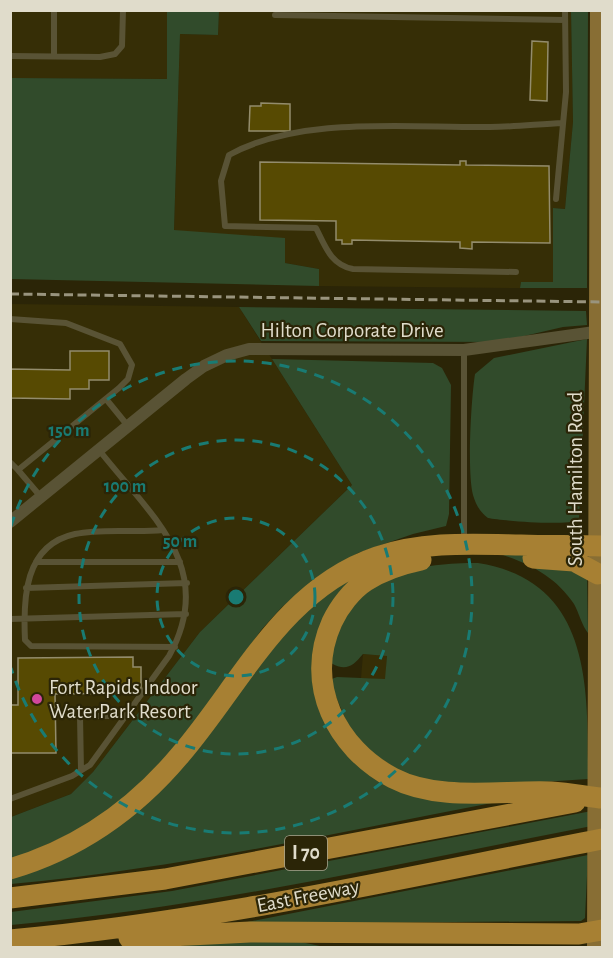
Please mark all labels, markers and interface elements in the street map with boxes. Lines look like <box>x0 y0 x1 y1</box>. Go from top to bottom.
street label: Hilton Corporate Drive <box>260 320 444 341</box>
street label: South Hamilton Road <box>565 392 586 566</box>
text: 150 m <box>49 422 89 440</box>
text: 100 m <box>104 478 146 496</box>
text: 50 m <box>163 533 197 551</box>
centre of rings <box>226 587 246 607</box>
place label: Fort Rapids Indoor WaterPark Resort <box>49 677 198 722</box>
marker: Fort Rapids Indoor WaterPark Resort <box>30 692 44 706</box>
road number: I 70 <box>285 836 327 870</box>
street label: East Freeway <box>255 876 361 916</box>

